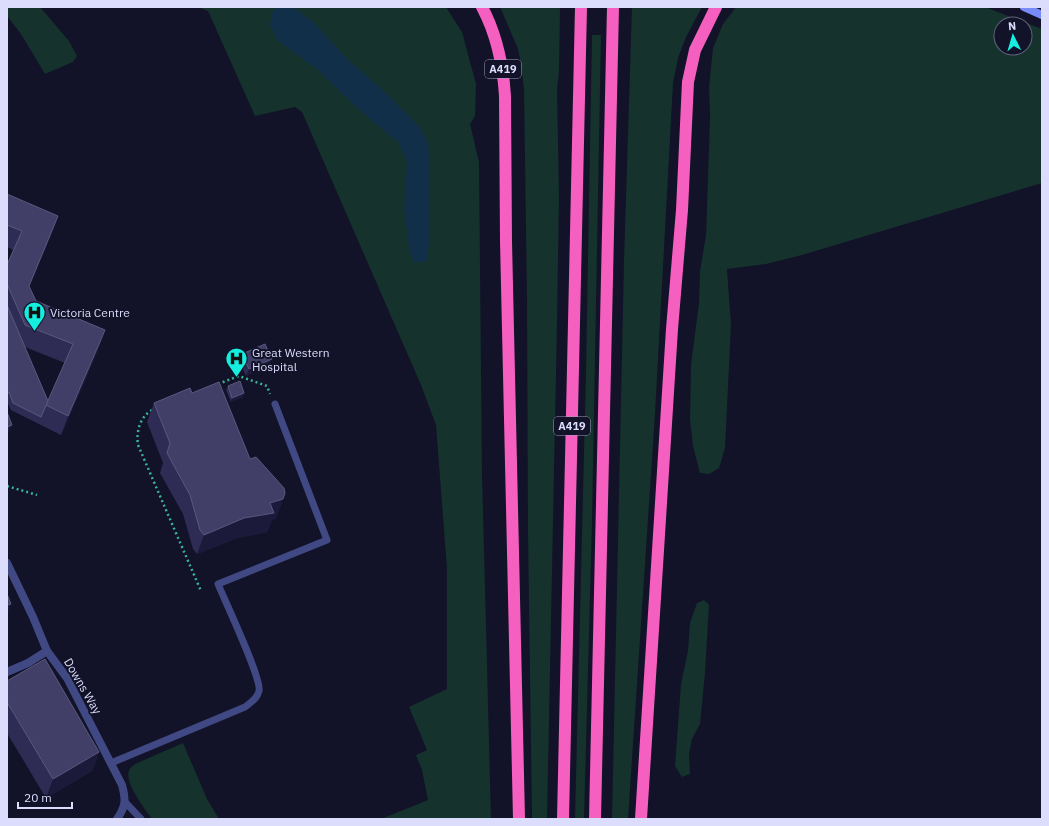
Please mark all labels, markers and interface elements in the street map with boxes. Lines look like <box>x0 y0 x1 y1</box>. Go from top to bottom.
north arrow <box>993 16 1033 56</box>
text: N <box>1008 19 1017 33</box>
road number: A419 <box>485 60 521 78</box>
hospital icon: Victoria Centre <box>22 299 48 332</box>
place label: Victoria Centre <box>50 305 130 320</box>
place label: Great Western Hospital <box>252 345 330 374</box>
hospital icon: Great Western Hospital <box>224 346 250 379</box>
road number: A419 <box>554 417 590 435</box>
street label: Downs Way <box>61 655 105 717</box>
scale bar <box>18 784 72 810</box>
text: 20 m <box>24 790 52 805</box>

